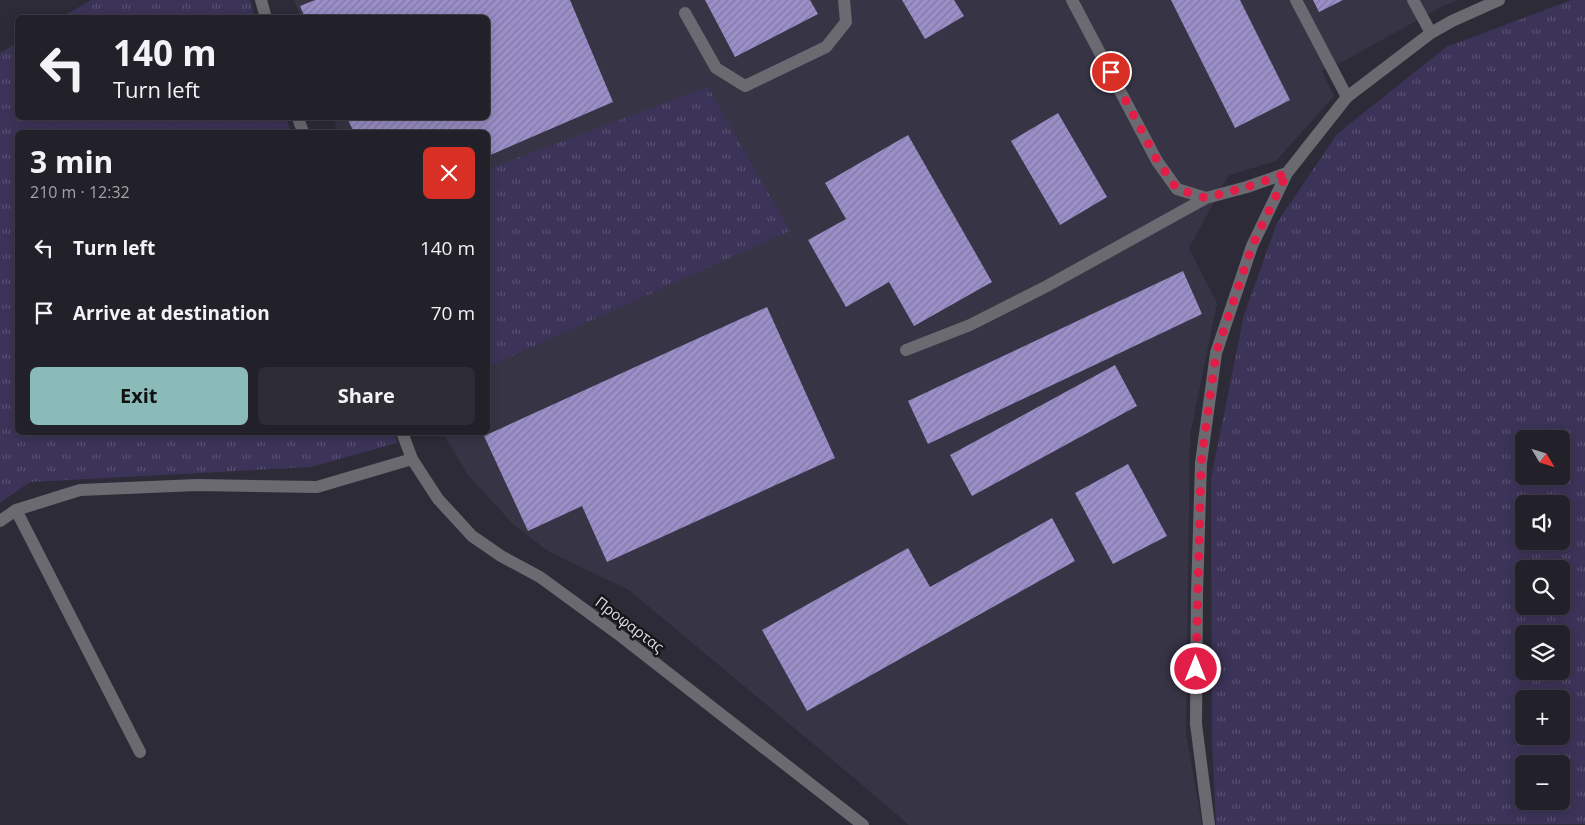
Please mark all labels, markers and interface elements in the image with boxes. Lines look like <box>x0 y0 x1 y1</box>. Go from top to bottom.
text: 140 m <box>113 29 217 76</box>
icon: left <box>30 35 95 100</box>
pin <box>1090 51 1132 93</box>
icon: arrive <box>1097 58 1125 86</box>
text: Turn left <box>113 74 200 104</box>
text: 3 min <box>30 141 113 182</box>
button: close <box>423 147 475 199</box>
text: 210 m · 12:32 <box>30 181 130 203</box>
icon: left <box>30 234 58 262</box>
text: Turn left <box>73 235 155 261</box>
text: 140 m <box>420 235 475 261</box>
icon: arrive <box>30 299 58 327</box>
text: Arrive at destination <box>73 300 270 326</box>
text: 70 m <box>431 300 475 326</box>
button: Exit <box>30 367 248 425</box>
button: Share <box>258 367 475 425</box>
north arrow <box>1515 430 1570 485</box>
map controls <box>1515 430 1570 810</box>
button: sound <box>1515 495 1570 550</box>
button: search <box>1515 560 1570 615</box>
street label: Προφαρτας <box>591 592 669 656</box>
button: layers <box>1515 625 1570 680</box>
position arrow <box>1169 642 1221 694</box>
button: + <box>1515 690 1570 745</box>
button: − <box>1515 755 1570 810</box>

